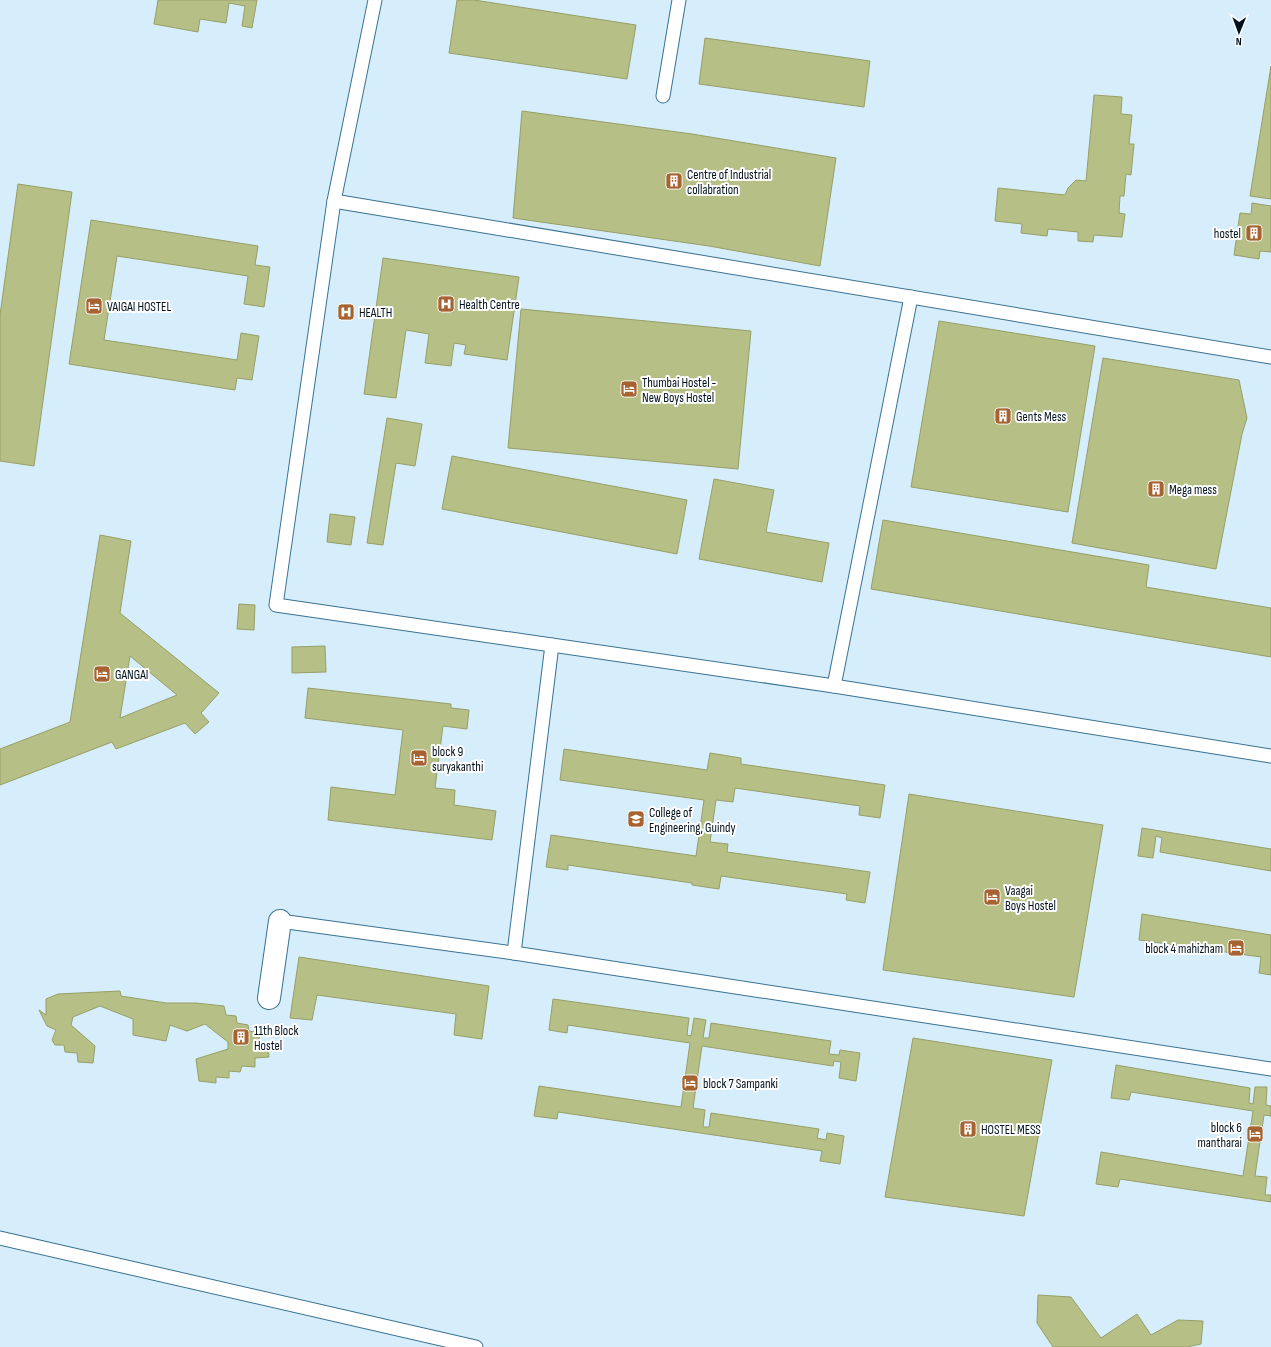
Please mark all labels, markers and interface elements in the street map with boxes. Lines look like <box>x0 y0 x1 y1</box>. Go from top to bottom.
north arrow <box>1219 12 1259 52</box>
text: N <box>1236 35 1242 48</box>
place label: Centre of Industrial collabration <box>687 167 771 198</box>
building icon: Centre of Industrial collabration <box>664 171 684 191</box>
building icon: hostel <box>1244 223 1264 243</box>
place label: hostel <box>1214 226 1241 242</box>
hospital icon: Health Centre <box>436 294 456 314</box>
hotel icon: VAIGAI HOSTEL <box>84 296 104 316</box>
place label: Health Centre <box>459 297 520 313</box>
place label: VAIGAI HOSTEL <box>107 299 171 315</box>
hospital icon: HEALTH <box>336 302 356 322</box>
place label: HEALTH <box>359 305 392 321</box>
place label: Thumbai Hostel - New Boys Hostel <box>642 375 717 406</box>
hotel icon: Thumbai Hostel - New Boys Hostel <box>619 379 639 399</box>
building icon: Gents Mess <box>993 406 1013 426</box>
place label: Gents Mess <box>1016 409 1066 425</box>
building icon: Mega mess <box>1146 479 1166 499</box>
place label: Mega mess <box>1169 482 1217 498</box>
hotel icon: GANGAI <box>92 664 112 684</box>
place label: GANGAI <box>115 667 148 683</box>
place label: block 9 suryakanthi <box>432 744 483 775</box>
hotel icon: block 9 suryakanthi <box>409 748 429 768</box>
place label: College of Engineering, Guindy <box>649 805 735 836</box>
school or university icon: College of Engineering, Guindy <box>626 809 646 829</box>
place label: Vaagai Boys Hostel <box>1005 883 1056 914</box>
hotel icon: Vaagai Boys Hostel <box>982 887 1002 907</box>
hotel icon: block 4 mahizham <box>1226 938 1246 958</box>
place label: block 4 mahizham <box>1145 941 1223 957</box>
place label: 11th Block Hostel <box>254 1023 298 1054</box>
building icon: 11th Block Hostel <box>231 1027 251 1047</box>
hotel icon: block 7 Sampanki <box>680 1073 700 1093</box>
place label: block 7 Sampanki <box>703 1076 778 1092</box>
building icon: HOSTEL MESS <box>958 1119 978 1139</box>
place label: block 6 mantharai <box>1198 1120 1242 1151</box>
place label: HOSTEL MESS <box>981 1122 1041 1138</box>
hotel icon: block 6 mantharai <box>1245 1124 1265 1144</box>

